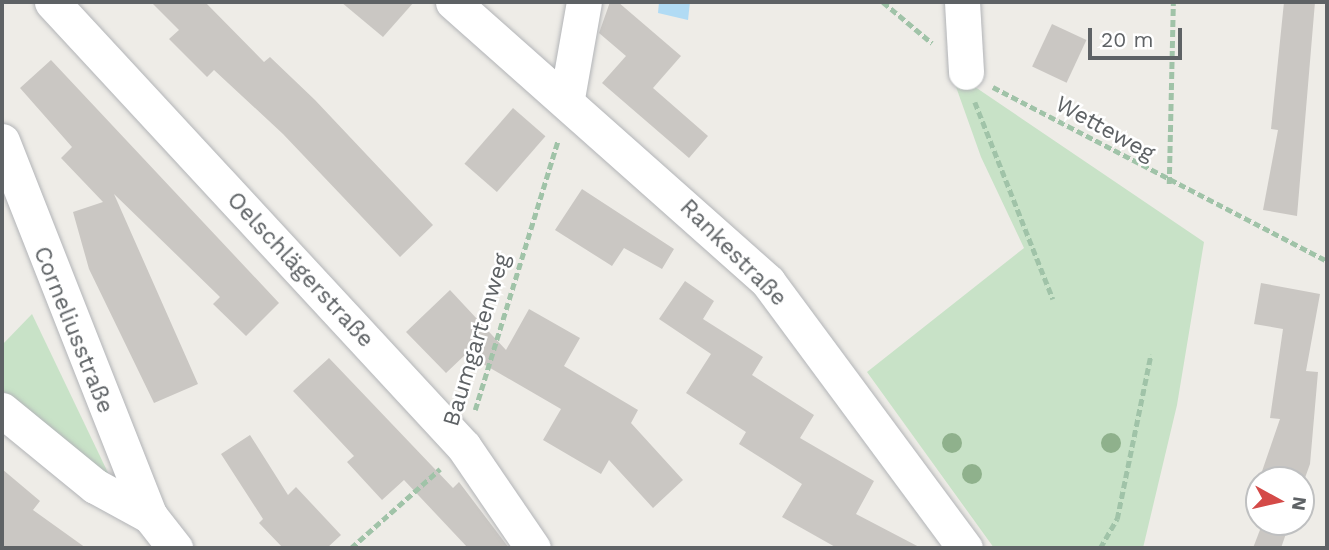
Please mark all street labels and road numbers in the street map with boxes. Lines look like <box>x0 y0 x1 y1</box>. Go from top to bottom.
street label: Wetteweg <box>1050 90 1160 168</box>
street label: Oelschlägerstraße <box>221 187 379 353</box>
street label: Rankestraße <box>674 194 792 312</box>
street label: Corneliusstraße <box>27 243 119 417</box>
street label: Baumgartenweg <box>438 250 516 430</box>

